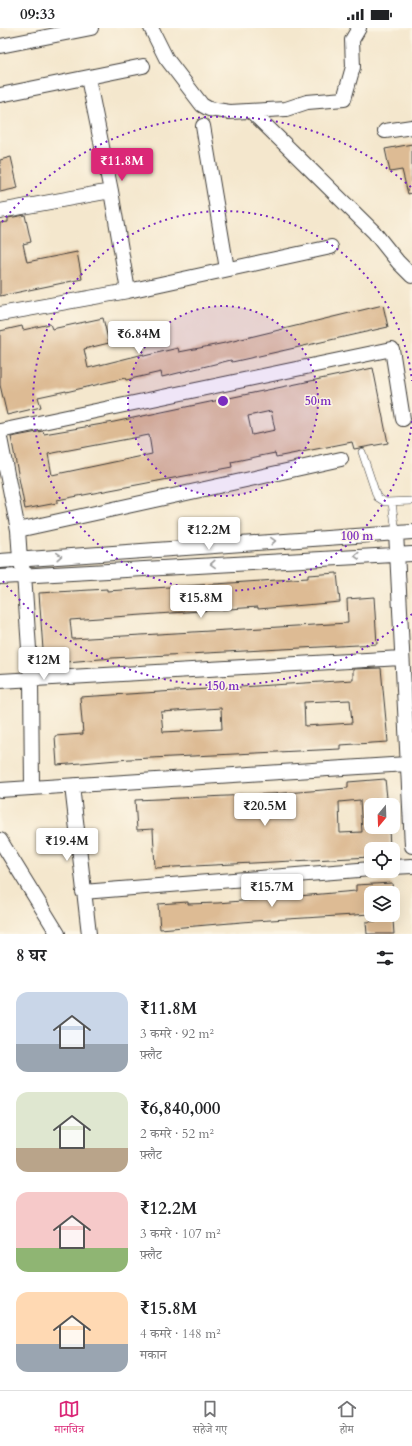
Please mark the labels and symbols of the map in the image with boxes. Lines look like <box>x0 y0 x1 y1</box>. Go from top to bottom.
pin: ₹11.8M <box>89 148 155 182</box>
pin: ₹6.84M <box>106 321 172 355</box>
text: 50 m <box>305 393 332 409</box>
centre of rings <box>216 394 230 408</box>
pin: ₹12.2M <box>176 517 242 551</box>
text: 100 m <box>341 528 374 544</box>
one-way arrow <box>270 537 276 546</box>
one-way arrow <box>56 552 62 561</box>
one-way arrow <box>354 552 360 561</box>
one-way arrow <box>210 560 216 568</box>
pin: ₹15.8M <box>168 585 234 619</box>
pin: ₹12M <box>20 647 68 681</box>
text: 150 m <box>207 678 240 694</box>
pin: ₹20.5M <box>232 793 298 827</box>
north arrow <box>364 798 400 834</box>
pin: ₹19.4M <box>34 828 100 862</box>
pin: ₹15.7M <box>239 874 305 908</box>

